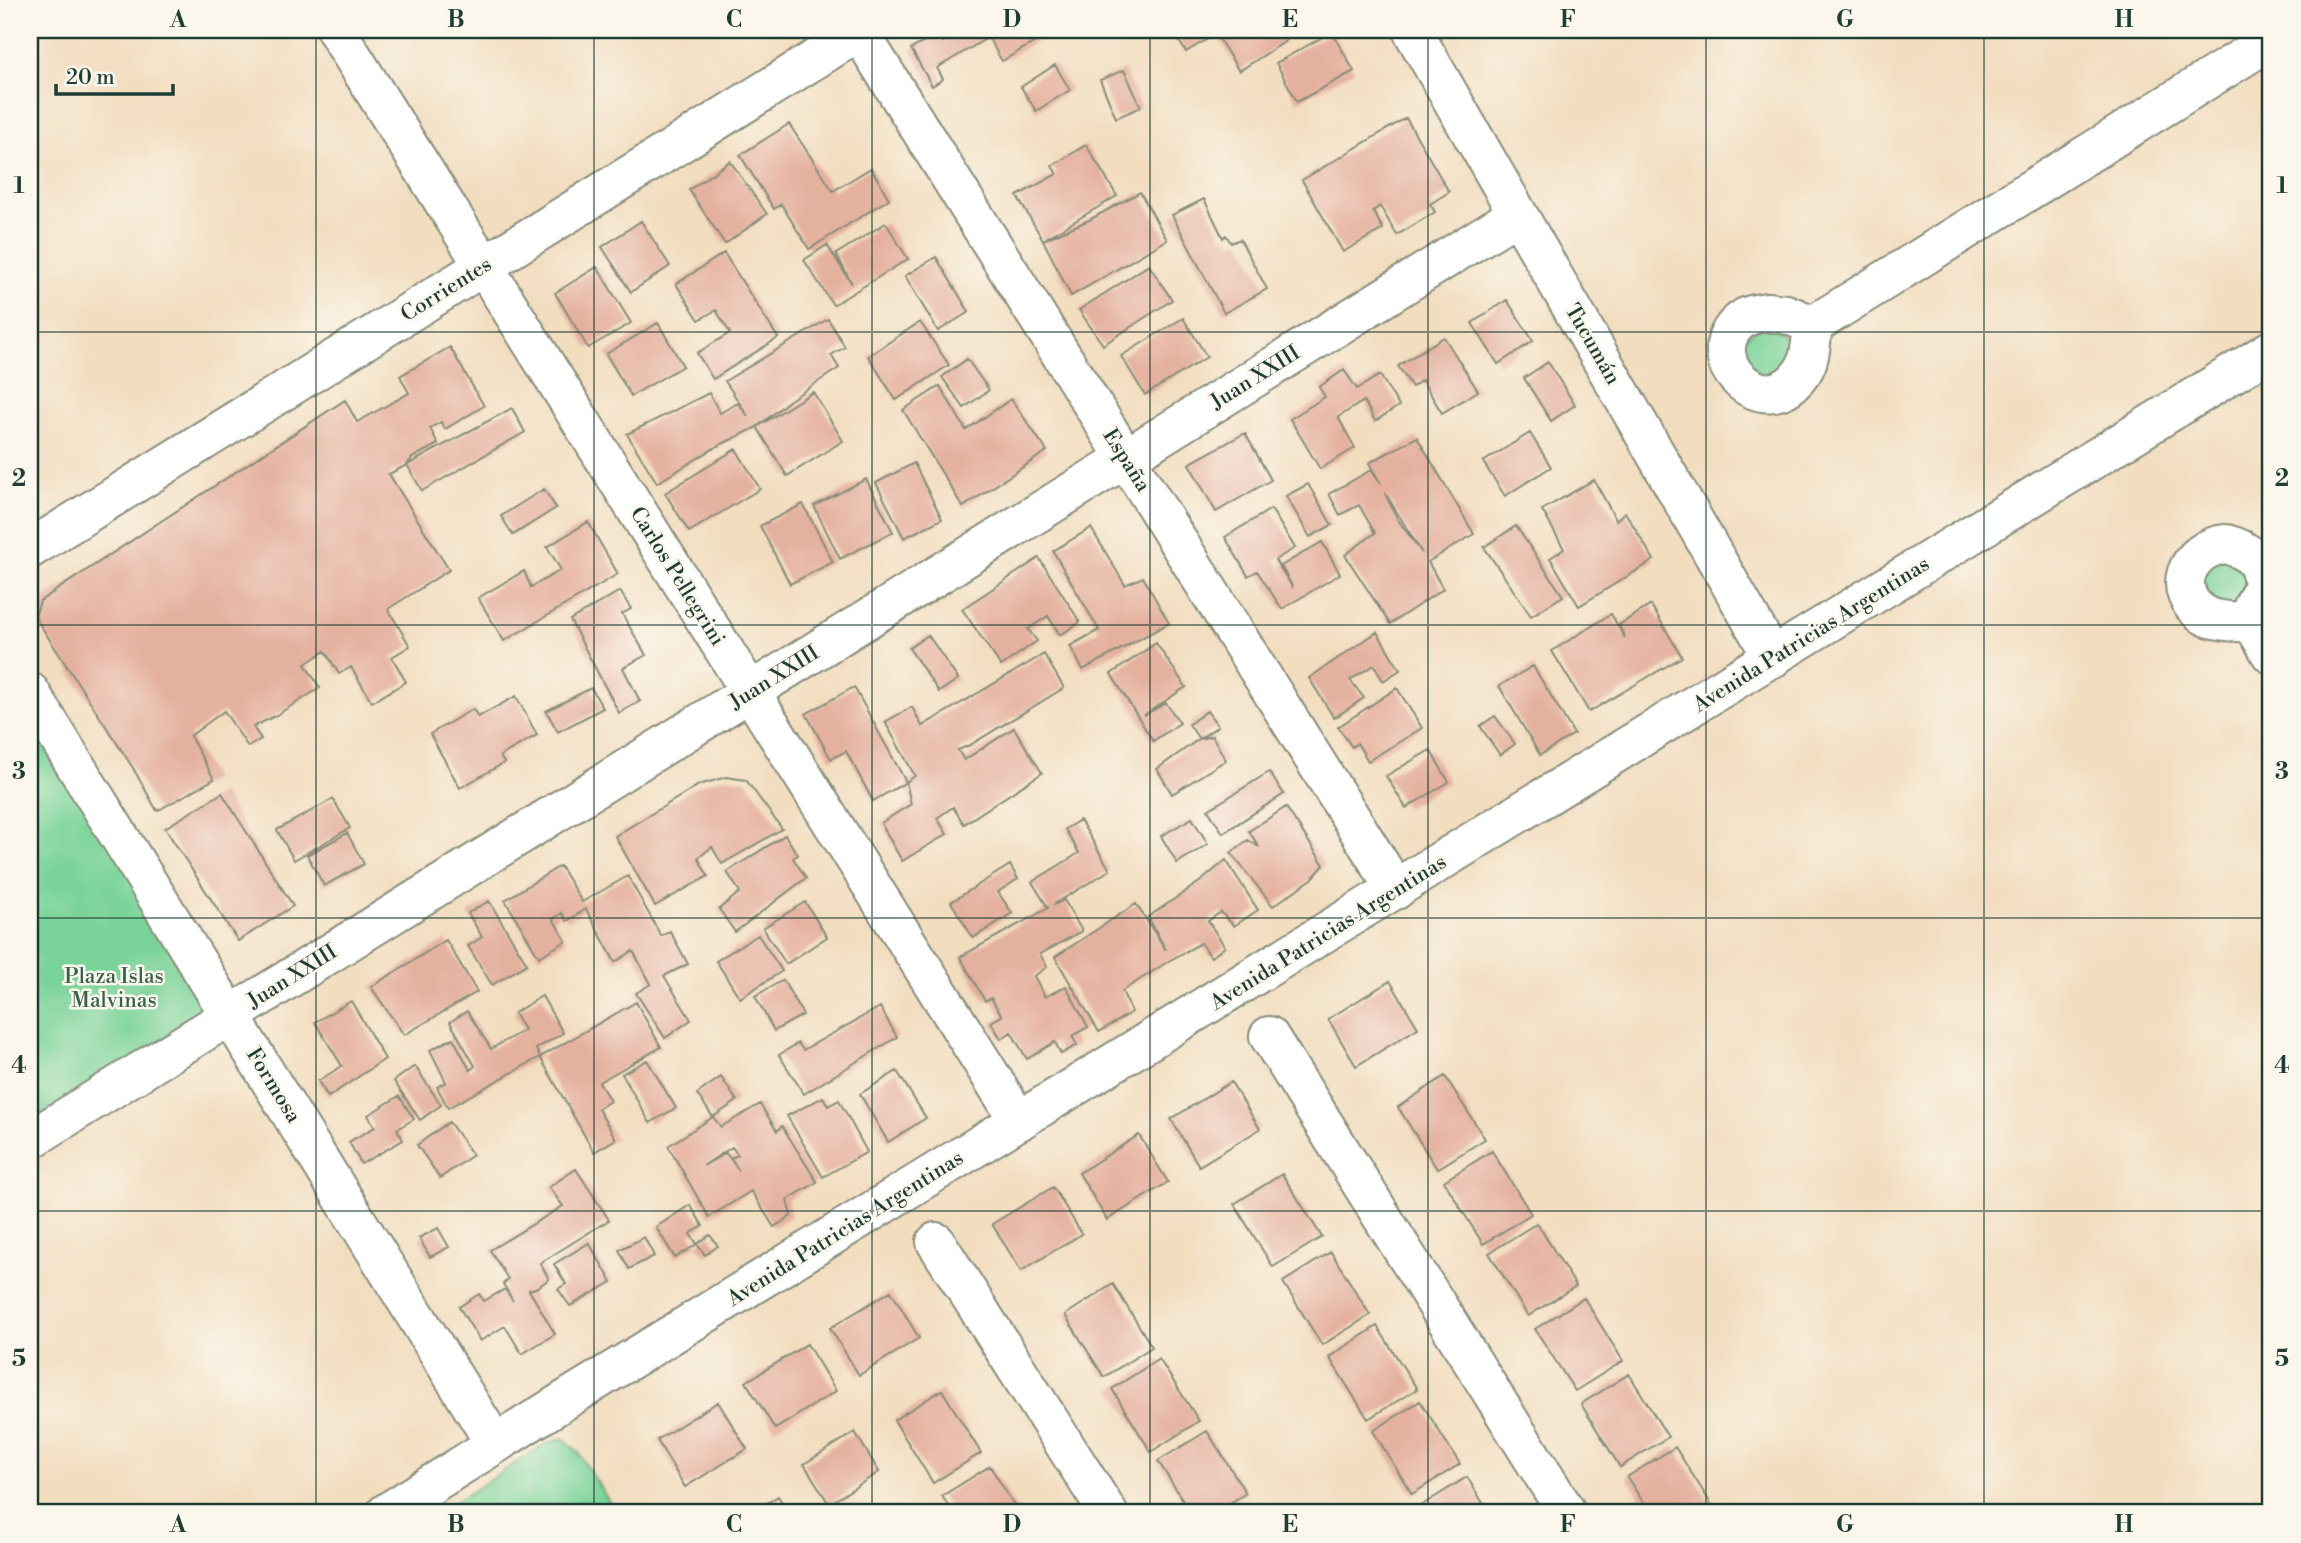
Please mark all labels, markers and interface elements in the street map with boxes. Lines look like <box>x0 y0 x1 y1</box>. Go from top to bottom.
text: A <box>169 6 187 34</box>
text: B <box>447 6 465 34</box>
text: C <box>726 6 742 34</box>
text: D <box>1003 6 1021 34</box>
text: E <box>1282 6 1298 34</box>
text: F <box>1560 6 1576 34</box>
text: G <box>1836 6 1854 34</box>
text: H <box>2115 6 2134 34</box>
scale bar <box>56 52 173 96</box>
text: 20 m <box>66 65 115 91</box>
text: 1 <box>13 172 25 200</box>
text: 1 <box>2276 172 2288 200</box>
street label: Corrientes <box>396 252 497 328</box>
street label: Tucumán <box>1559 299 1626 390</box>
street label: Juan XXIII <box>1205 340 1305 416</box>
street label: España <box>1097 424 1156 497</box>
text: 2 <box>12 465 26 493</box>
text: 2 <box>2275 465 2289 493</box>
street label: Carlos Pellegrini <box>624 502 730 651</box>
street label: Avenida Patricias Argentinas <box>1688 551 1934 719</box>
street label: Juan XXIII <box>724 640 824 716</box>
text: 3 <box>12 758 26 786</box>
text: 3 <box>2275 758 2289 786</box>
street label: Avenida Patricias Argentinas <box>1205 849 1451 1017</box>
street label: Juan XXIII <box>242 939 342 1015</box>
park label: Plaza Islas Malvinas <box>64 964 164 1014</box>
street label: Formosa <box>240 1043 307 1128</box>
text: 4 <box>11 1052 27 1080</box>
text: 4 <box>2274 1052 2290 1080</box>
street label: Avenida Patricias Argentinas <box>722 1145 968 1313</box>
text: 5 <box>12 1345 26 1373</box>
text: 5 <box>2275 1345 2289 1373</box>
text: A <box>169 1511 187 1539</box>
text: B <box>447 1511 465 1539</box>
text: C <box>726 1511 742 1539</box>
text: D <box>1003 1511 1021 1539</box>
text: E <box>1282 1511 1298 1539</box>
text: F <box>1560 1511 1576 1539</box>
text: G <box>1836 1511 1854 1539</box>
text: H <box>2115 1511 2134 1539</box>

